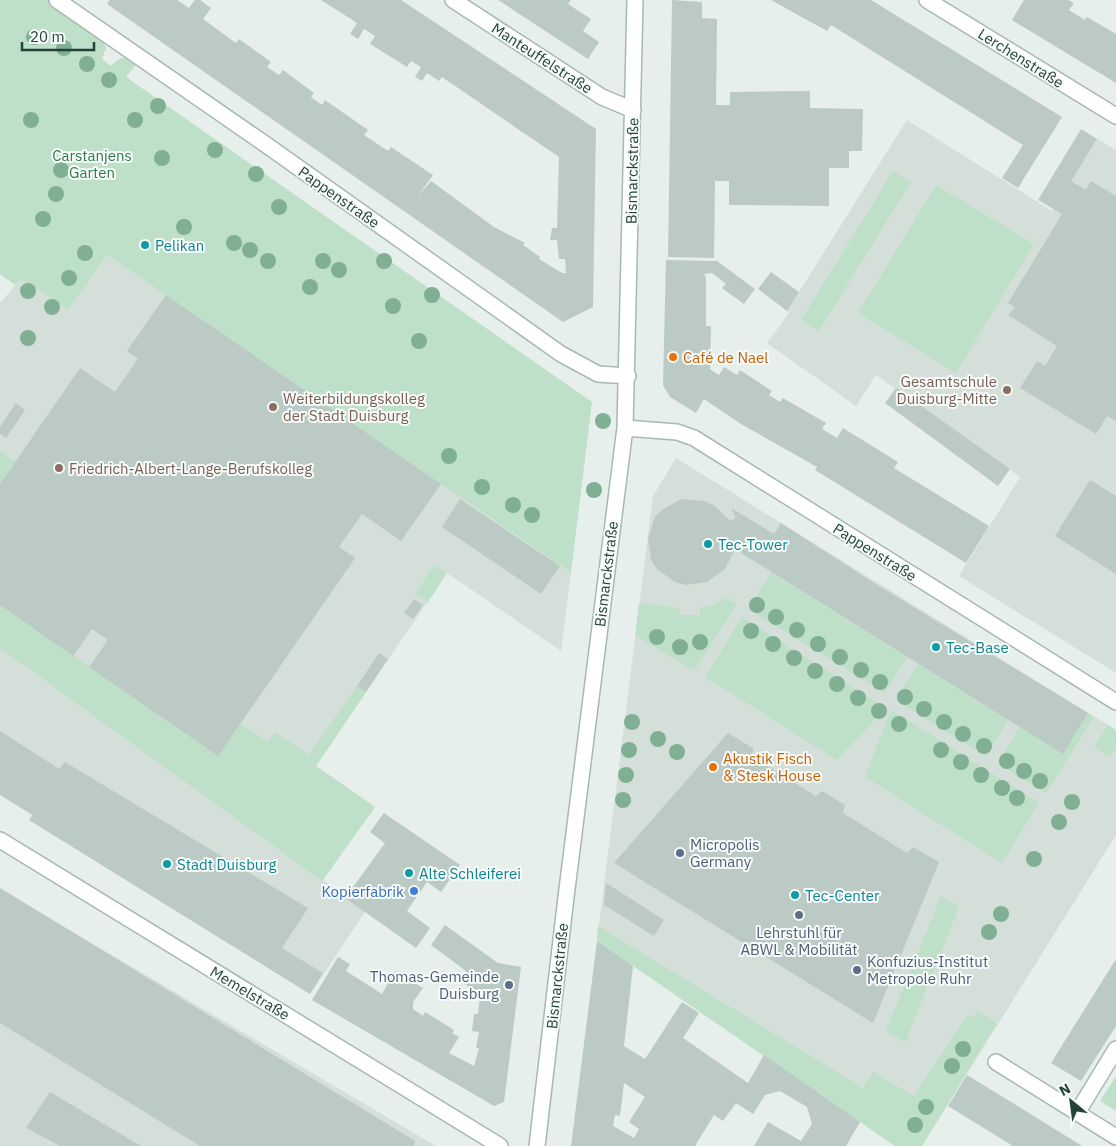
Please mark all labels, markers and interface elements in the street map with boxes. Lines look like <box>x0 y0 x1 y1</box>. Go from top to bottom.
street label: Manteuffelstraße <box>488 18 596 98</box>
scale bar <box>22 20 95 52</box>
street label: Lerchenstraße <box>975 24 1067 92</box>
text: 20 m <box>30 27 65 46</box>
street label: Bismarckstraße <box>622 118 642 224</box>
park label: Carstanjens Garten <box>52 146 132 182</box>
street label: Pappenstraße <box>295 162 383 232</box>
place label: Pelikan <box>155 236 204 255</box>
marker: Pelikan <box>139 239 151 251</box>
place label: Café de Nael <box>683 348 768 367</box>
marker: Café de Nael <box>667 351 679 363</box>
place label: Gesamtschule Duisburg-Mitte <box>897 372 997 408</box>
marker: Gesamtschule Duisburg-Mitte <box>1001 384 1013 396</box>
place label: Weiterbildungskolleg der Stadt Duisburg <box>283 389 425 425</box>
marker: Weiterbildungskolleg der Stadt Duisburg <box>267 401 279 413</box>
place label: Friedrich-Albert-Lange-Berufskolleg <box>69 459 312 478</box>
marker: Friedrich-Albert-Lange-Berufskolleg <box>53 462 65 474</box>
street label: Pappenstraße <box>830 519 920 585</box>
street label: Bismarckstraße <box>590 520 622 628</box>
place label: Tec-Tower <box>718 535 788 554</box>
marker: Tec-Tower <box>702 538 714 550</box>
place label: Tec-Base <box>946 638 1009 657</box>
marker: Tec-Base <box>930 641 942 653</box>
place label: Akustik Fisch & Stesk House <box>723 749 821 785</box>
marker: Akustik Fisch & Stesk House <box>707 761 719 773</box>
place label: Micropolis Germany <box>690 835 760 871</box>
marker: Micropolis Germany <box>674 847 686 859</box>
place label: Stadt Duisburg <box>177 855 277 874</box>
marker: Stadt Duisburg <box>161 858 173 870</box>
place label: Alte Schleiferei <box>419 864 521 883</box>
marker: Alte Schleiferei <box>403 867 415 879</box>
place label: Kopierfabrik <box>321 882 404 901</box>
marker: Kopierfabrik <box>408 885 420 897</box>
place label: Tec-Center <box>805 886 880 905</box>
marker: Tec-Center <box>789 889 801 901</box>
marker: Lehrstuhl für ABWL & Mobilität <box>793 909 805 921</box>
street label: Bismarckstraße <box>542 922 572 1030</box>
place label: Lehrstuhl für ABWL & Mobilität <box>740 923 858 959</box>
place label: Konfuzius-Institut Metropole Ruhr <box>867 952 988 988</box>
street label: Memelstraße <box>207 962 293 1024</box>
marker: Konfuzius-Institut Metropole Ruhr <box>851 964 863 976</box>
place label: Thomas-Gemeinde Duisburg <box>370 967 499 1003</box>
marker: Thomas-Gemeinde Duisburg <box>503 979 515 991</box>
north arrow <box>1046 1076 1096 1126</box>
text: N <box>1056 1079 1073 1100</box>

